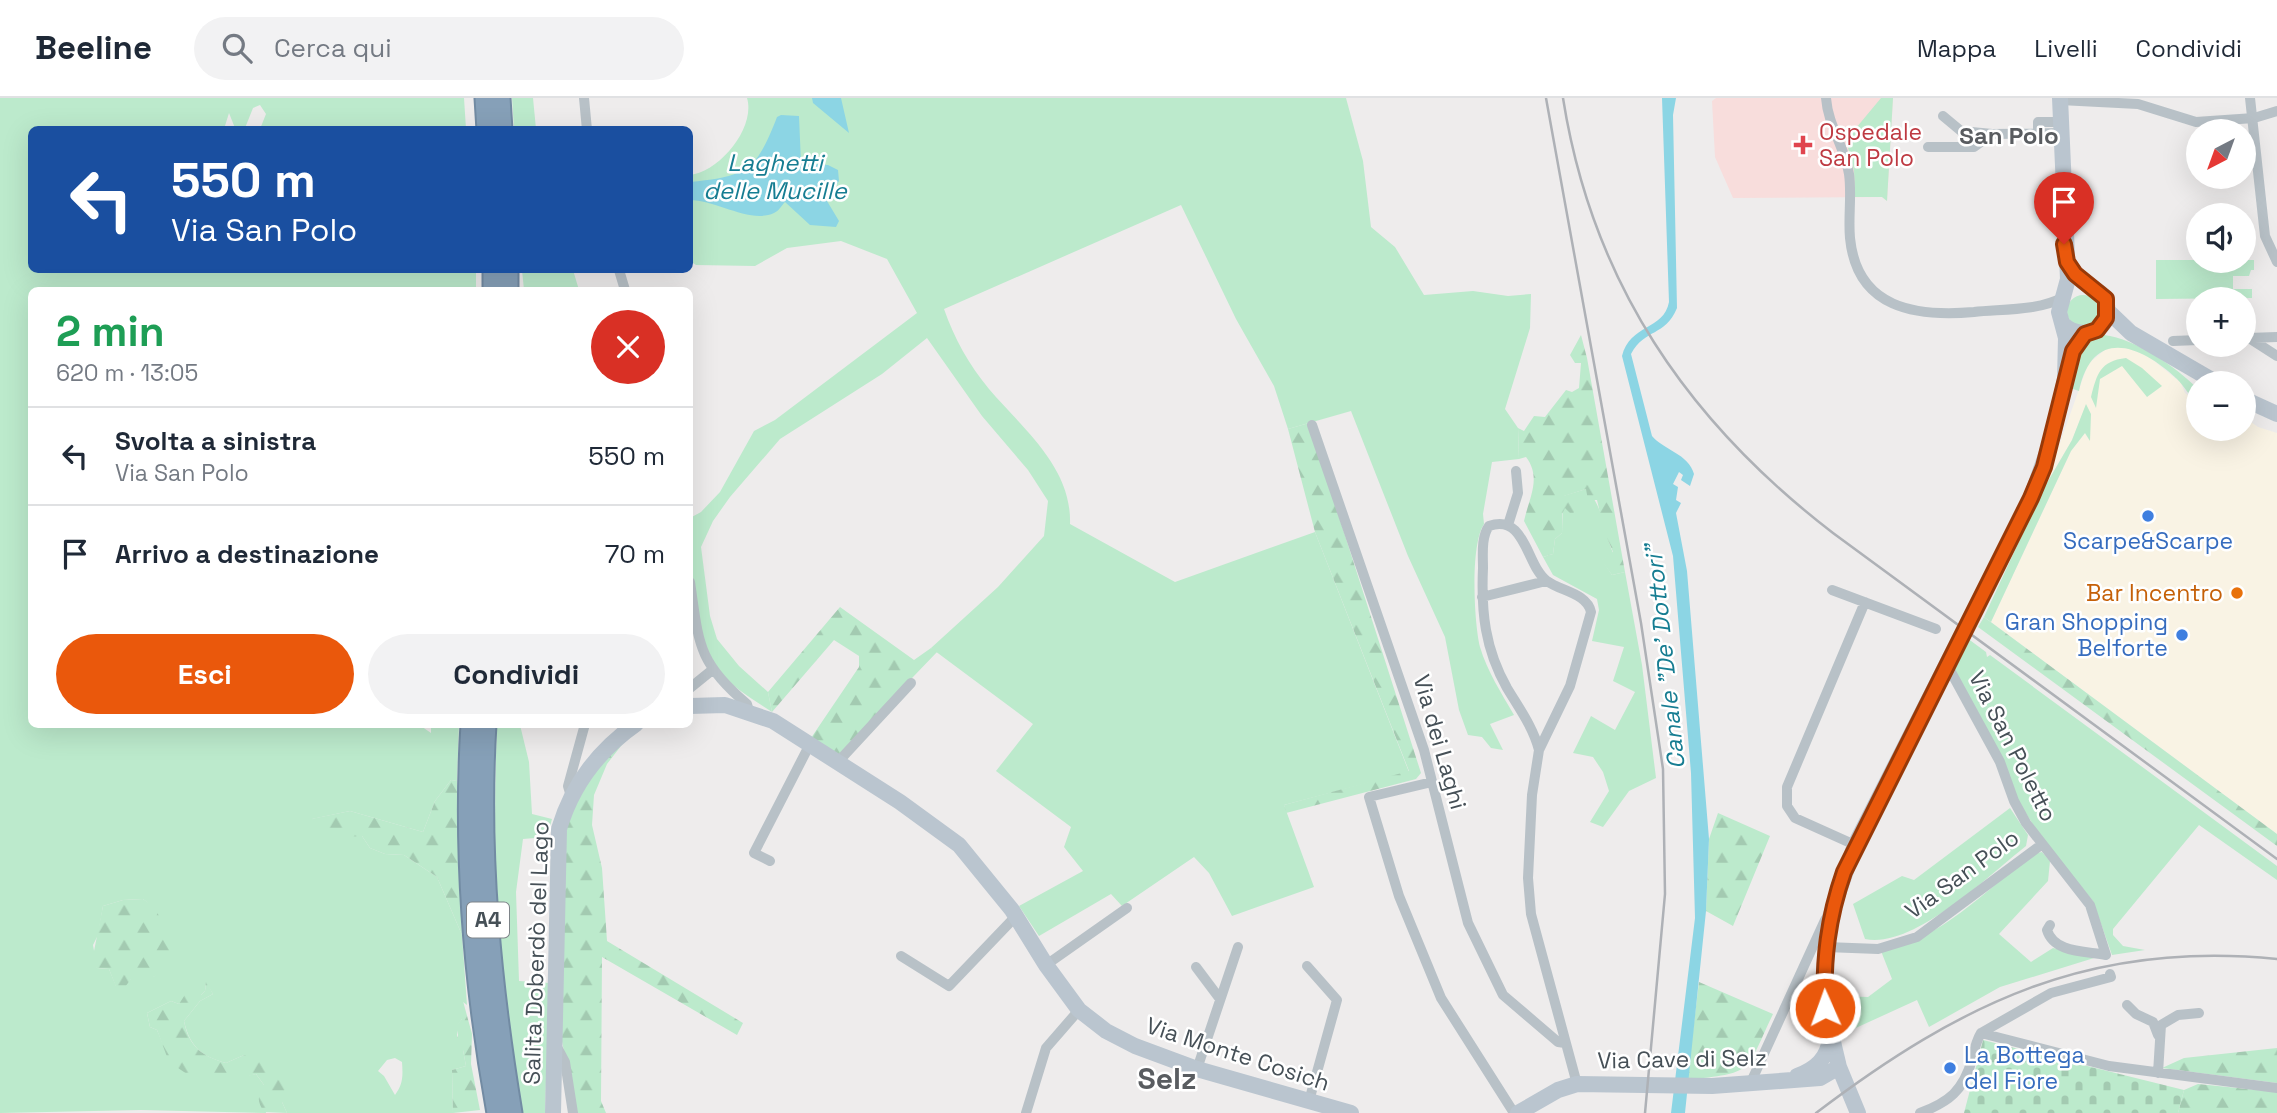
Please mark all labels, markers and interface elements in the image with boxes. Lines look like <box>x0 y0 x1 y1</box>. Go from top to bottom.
search box <box>194 17 684 80</box>
text: Beeline <box>35 27 152 69</box>
icon: search <box>218 29 256 67</box>
text: Cerca qui <box>274 31 392 65</box>
text: Mappa <box>1917 33 1996 64</box>
text: Livelli <box>2034 33 2098 64</box>
text: Condividi <box>2136 33 2242 64</box>
place label: Ospedale San Polo <box>1819 117 1922 173</box>
north arrow <box>2186 119 2256 189</box>
map controls <box>2186 119 2256 441</box>
district label: San Polo <box>1959 120 2059 151</box>
marker: Ospedale San Polo <box>1793 135 1813 155</box>
water label: Laghetti delle Mucille <box>703 147 848 206</box>
text: 550 m <box>171 149 316 211</box>
icon: left <box>56 154 147 245</box>
pin <box>2034 172 2094 244</box>
icon: arrive <box>2045 183 2083 221</box>
button: sound <box>2186 203 2256 273</box>
text: Via San Polo <box>171 210 357 250</box>
button: + <box>2186 287 2256 357</box>
text: 2 min <box>56 305 165 358</box>
button: close <box>591 310 665 384</box>
text: 620 m · 13:05 <box>56 358 198 388</box>
button: − <box>2186 371 2256 441</box>
text: Svolta a sinistra <box>115 424 316 458</box>
icon: left <box>56 437 94 475</box>
text: 550 m <box>588 439 665 473</box>
text: Via San Polo <box>115 458 249 488</box>
marker: Scarpe&Scarpe <box>2140 508 2156 524</box>
place label: Scarpe&Scarpe <box>2063 526 2233 556</box>
icon: arrive <box>56 535 94 573</box>
text: Arrivo a destinazione <box>115 537 379 571</box>
text: 70 m <box>605 537 665 571</box>
water label: Canale "De' Dottori" <box>1637 541 1692 771</box>
place label: Bar Incentro <box>2086 578 2223 608</box>
marker: Bar Incentro <box>2229 585 2245 601</box>
place label: Gran Shopping Belforte <box>2005 607 2168 663</box>
marker: Gran Shopping Belforte <box>2174 627 2190 643</box>
button: Esci <box>56 634 354 714</box>
button: Condividi <box>368 634 665 714</box>
street label: Via San Poletto <box>1962 665 2064 827</box>
street label: Via dei Laghi <box>1406 671 1474 813</box>
street label: Salita Doberdò del Lago <box>516 821 556 1085</box>
street label: Via San Polo <box>1899 823 2025 925</box>
road number: A4 <box>467 902 509 938</box>
position arrow <box>1788 971 1862 1045</box>
street label: Via Monte Cosich <box>1142 1010 1334 1098</box>
place label: La Bottega del Fiore <box>1964 1040 2085 1096</box>
street label: Via Cave di Selz <box>1597 1043 1767 1075</box>
district label: Selz <box>1137 1059 1197 1098</box>
marker: La Bottega del Fiore <box>1942 1060 1958 1076</box>

